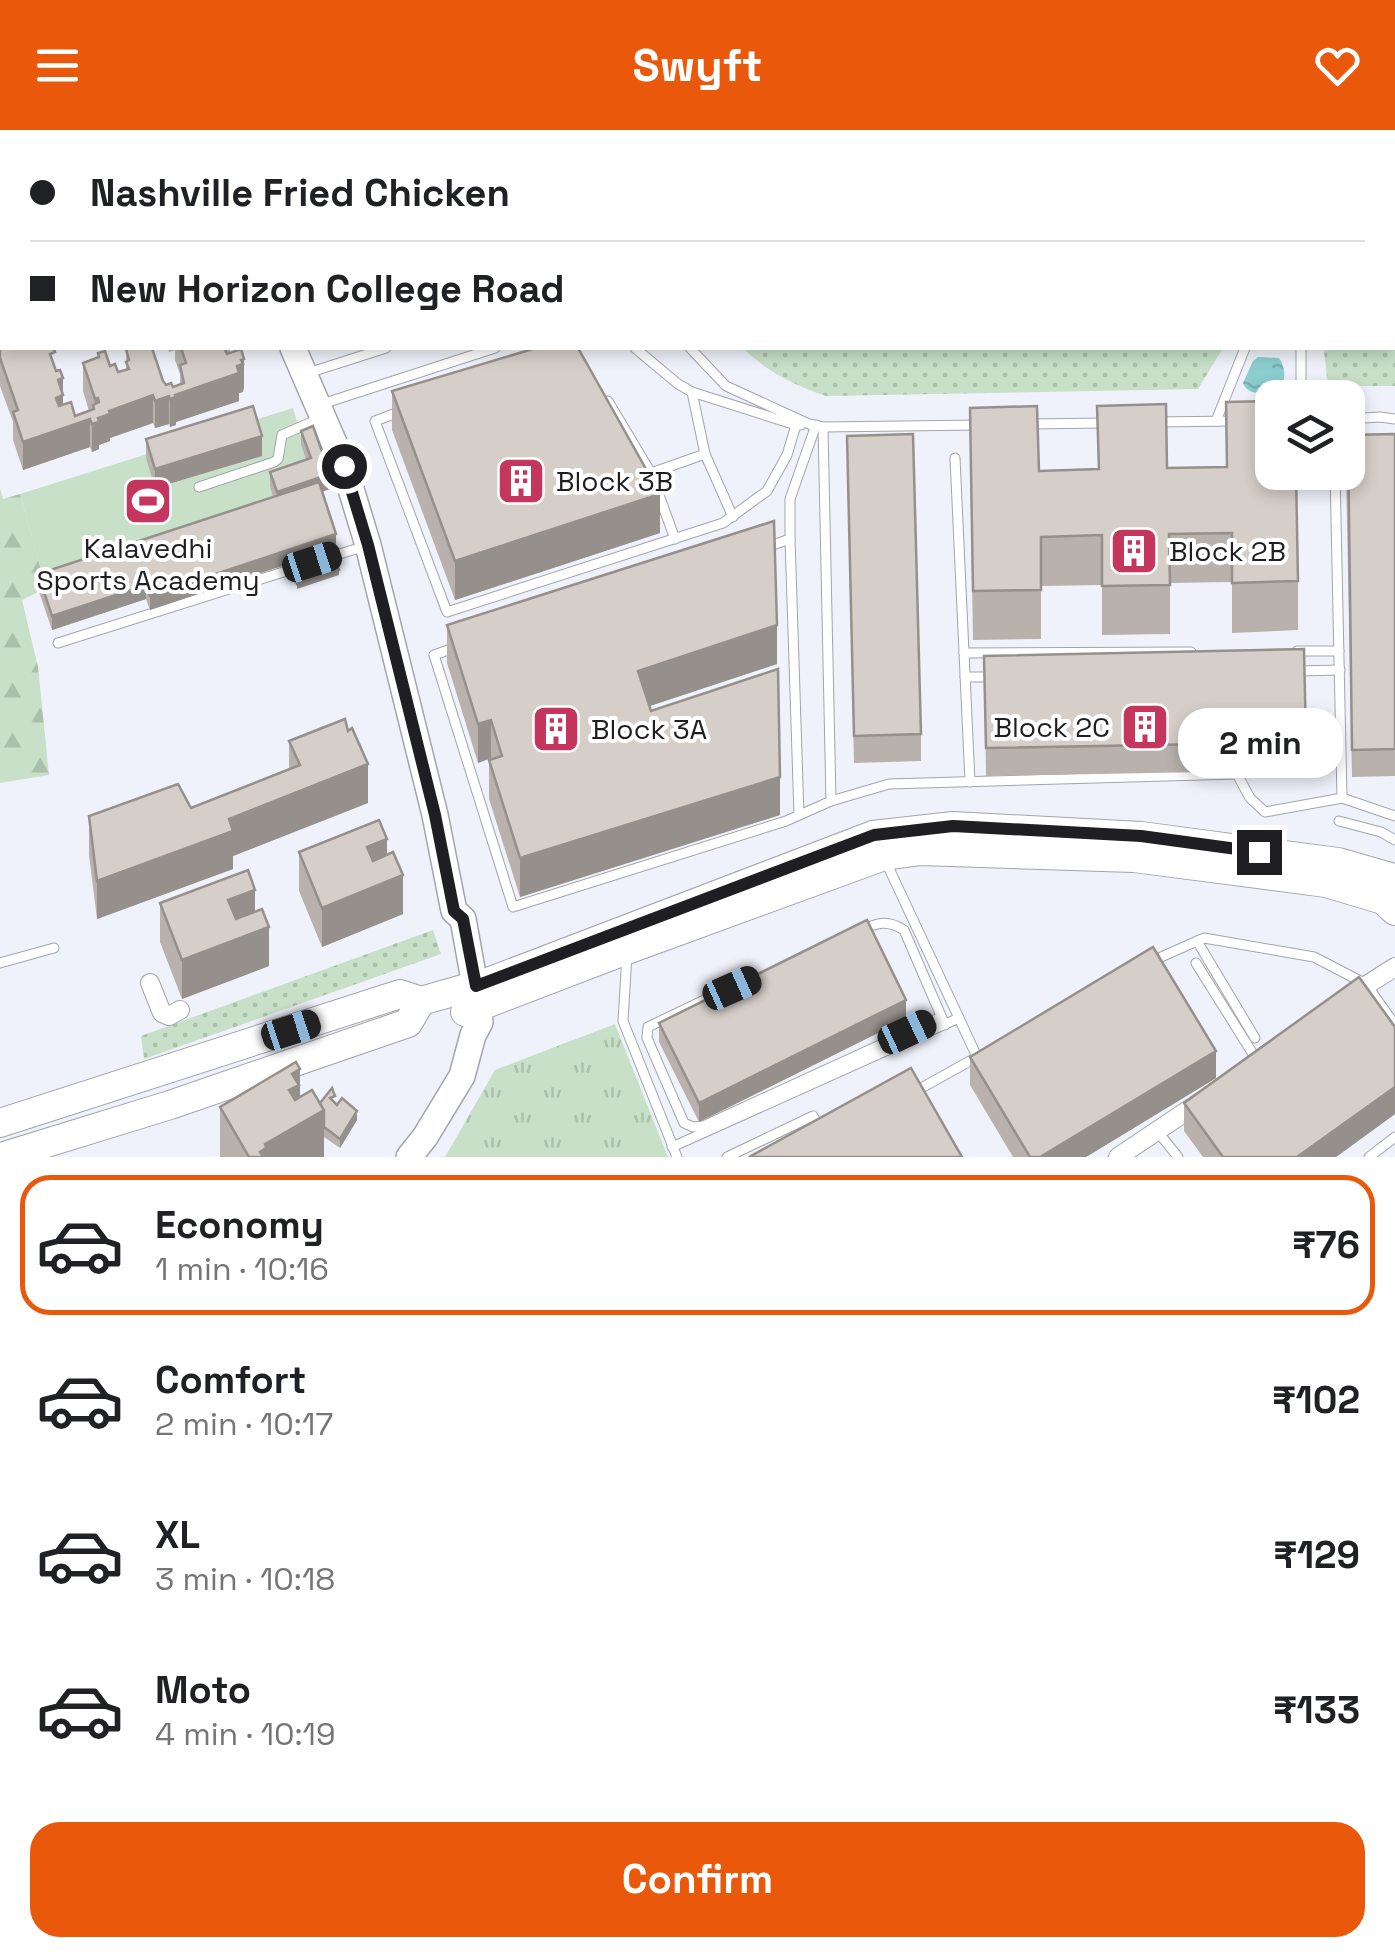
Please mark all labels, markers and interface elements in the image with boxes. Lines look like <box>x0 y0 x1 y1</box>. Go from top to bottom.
text: Swyft <box>633 37 762 94</box>
icon: menu <box>30 38 85 93</box>
icon: heart <box>1310 38 1365 93</box>
text: Nashville Fried Chicken <box>90 169 510 217</box>
text: New Horizon College Road <box>90 265 565 313</box>
map controls <box>1255 380 1365 490</box>
button: layers <box>1255 380 1365 490</box>
route start <box>322 444 367 489</box>
building icon: Block 3B <box>495 455 547 507</box>
place label: Block 3B <box>556 463 673 499</box>
sports icon: Kalavedhi Sports Academy <box>122 475 174 527</box>
building icon: Block 2B <box>1108 525 1160 577</box>
place label: Kalavedhi Sports Academy <box>36 530 260 598</box>
place label: Block 2B <box>1169 533 1286 569</box>
car <box>279 538 345 586</box>
building icon: Block 2C <box>1119 701 1171 753</box>
building icon: Block 3A <box>530 703 582 755</box>
callout: 2 min <box>1176 707 1342 777</box>
place label: Block 2C <box>993 709 1110 745</box>
place label: Block 3A <box>591 711 707 747</box>
text: 2 min <box>1219 723 1302 763</box>
route end <box>1237 830 1282 875</box>
car <box>698 962 766 1014</box>
car <box>258 1006 324 1054</box>
car <box>873 1006 941 1058</box>
icon: car <box>35 1200 125 1290</box>
text: Economy <box>155 1201 324 1249</box>
text: ₹76 <box>1292 1221 1360 1269</box>
text: 1 min · 10:16 <box>155 1249 329 1289</box>
icon: car <box>35 1355 125 1445</box>
text: Comfort <box>155 1356 306 1404</box>
text: ₹102 <box>1272 1376 1360 1424</box>
text: 2 min · 10:17 <box>155 1404 333 1444</box>
icon: car <box>35 1510 125 1600</box>
text: XL <box>155 1511 200 1559</box>
text: ₹129 <box>1273 1531 1360 1579</box>
text: 3 min · 10:18 <box>155 1559 335 1599</box>
icon: car <box>35 1665 125 1755</box>
text: Moto <box>155 1666 251 1714</box>
text: ₹133 <box>1273 1686 1360 1734</box>
text: 4 min · 10:19 <box>155 1714 336 1754</box>
button: Confirm <box>30 1822 1365 1937</box>

